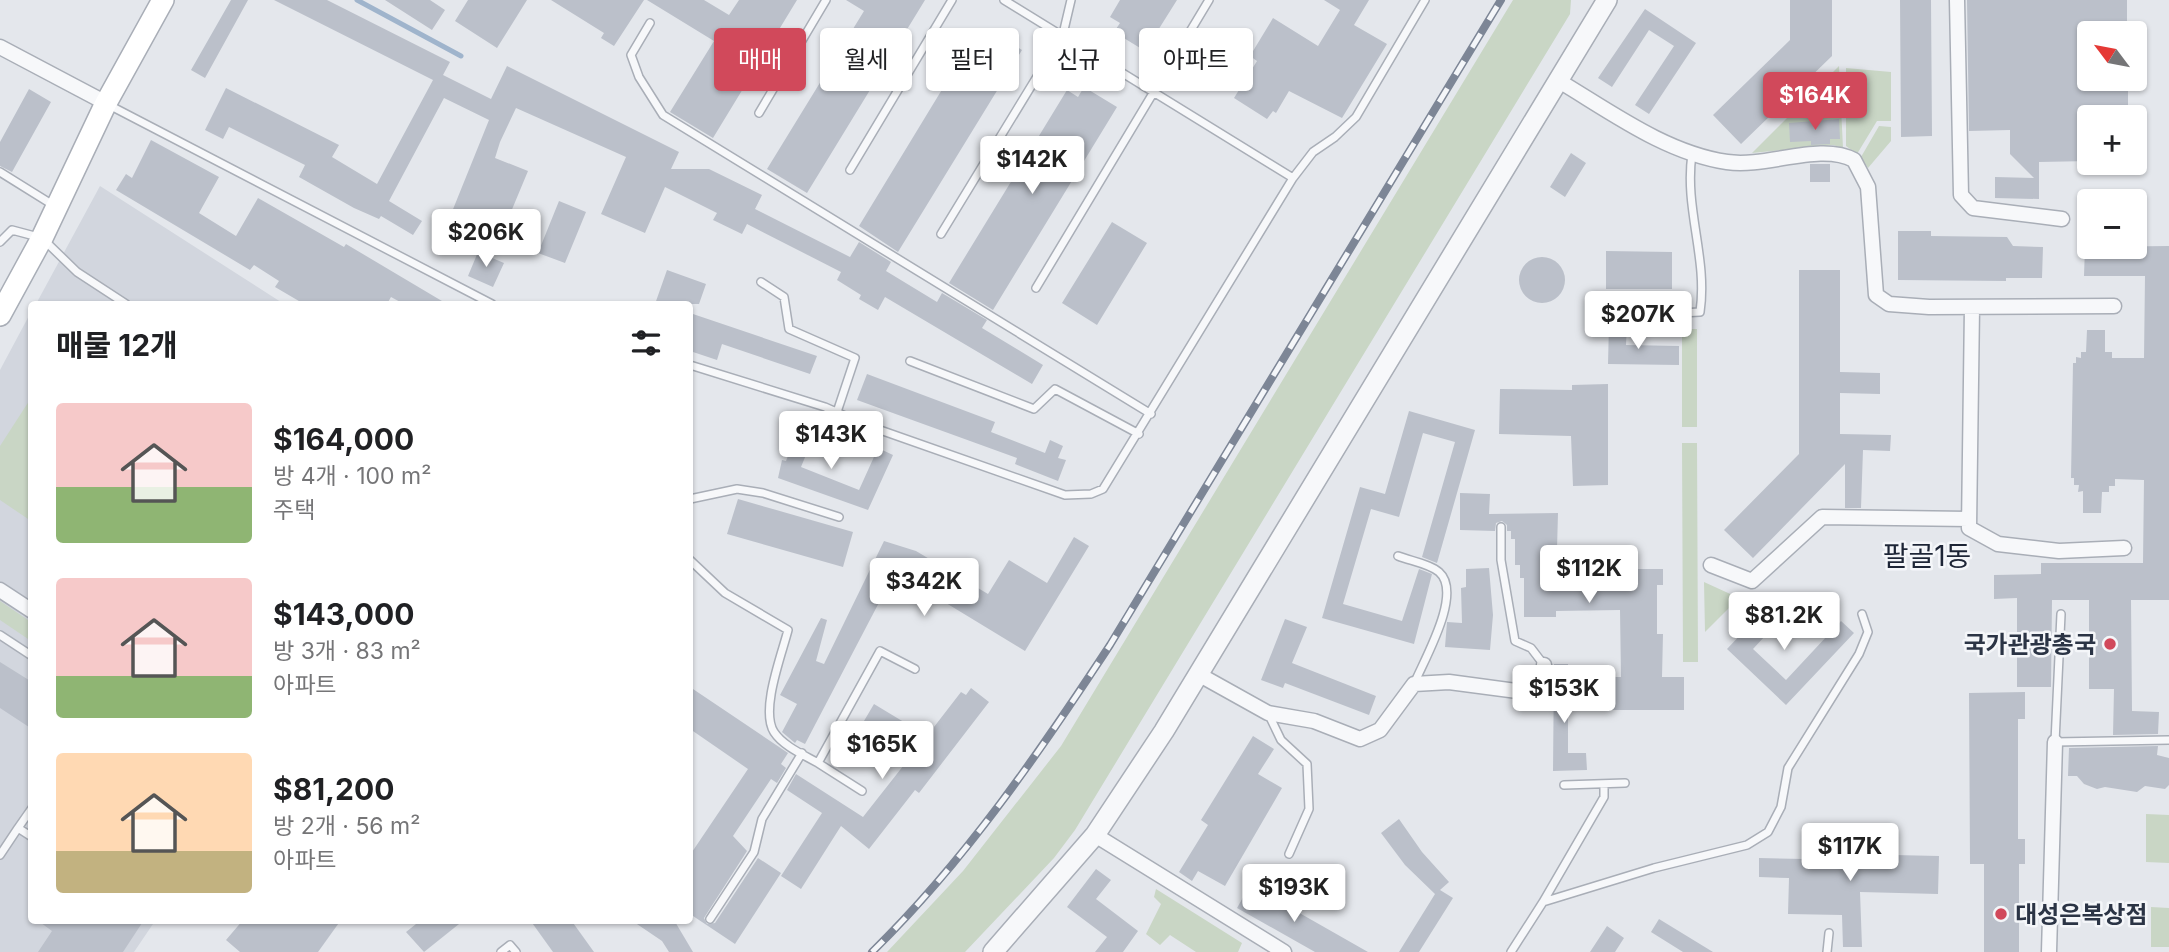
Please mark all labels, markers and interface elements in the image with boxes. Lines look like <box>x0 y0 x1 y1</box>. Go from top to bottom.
north arrow <box>2077 21 2147 91</box>
map controls <box>2077 21 2147 259</box>
chip: 매매 <box>714 28 806 91</box>
chip: 월세 <box>820 28 912 91</box>
chip: 필터 <box>926 28 1019 91</box>
chip: 신규 <box>1033 28 1125 91</box>
chip: 아파트 <box>1139 28 1253 91</box>
pin: $164K <box>1766 72 1864 132</box>
text: $164K <box>1779 81 1851 109</box>
button: + <box>2077 105 2147 175</box>
pin: $142K <box>983 136 1081 196</box>
text: $142K <box>996 145 1068 173</box>
button: − <box>2077 189 2147 259</box>
pin: $206K <box>437 210 535 269</box>
text: $206K <box>448 218 524 246</box>
pin: $207K <box>1589 292 1687 351</box>
text: $207K <box>1601 300 1675 328</box>
icon: filters <box>627 324 665 362</box>
text: 매물 12개 <box>56 327 178 363</box>
pin: $143K <box>782 412 880 471</box>
text: $143K <box>795 420 867 448</box>
text: $164,000 <box>273 421 414 457</box>
icon: home <box>112 431 196 515</box>
text: 방 4개 · 100 m² <box>273 462 431 490</box>
text: 주택 <box>273 496 315 524</box>
district label: 팔골1동 <box>1883 539 1971 573</box>
pin: $112K <box>1540 546 1638 605</box>
text: $112K <box>1556 554 1622 582</box>
pin: $342K <box>875 558 973 618</box>
text: $342K <box>886 567 962 595</box>
pin: $81.2K <box>1727 592 1841 652</box>
text: $143,000 <box>273 596 414 632</box>
text: $81.2K <box>1745 601 1823 629</box>
icon: home <box>112 606 196 690</box>
place label: 국가관광총국 <box>1964 630 2096 659</box>
marker: 국가관광총국 <box>2102 636 2118 652</box>
text: 방 3개 · 83 m² <box>273 637 421 665</box>
pin: $153K <box>1515 666 1613 725</box>
text: 아파트 <box>273 671 336 699</box>
text: $153K <box>1528 674 1600 702</box>
pin: $165K <box>833 722 931 781</box>
text: $165K <box>846 730 918 758</box>
text: $81,200 <box>273 771 394 807</box>
icon: home <box>112 781 196 865</box>
text: 방 2개 · 56 m² <box>273 812 420 840</box>
pin: $117K <box>1801 824 1899 883</box>
text: $117K <box>1818 832 1882 860</box>
text: 아파트 <box>273 846 336 874</box>
pin: $193K <box>1245 864 1343 924</box>
text: $193K <box>1258 873 1330 901</box>
place label: 대성은복상점 <box>2015 900 2147 929</box>
marker: 대성은복상점 <box>1993 906 2009 922</box>

